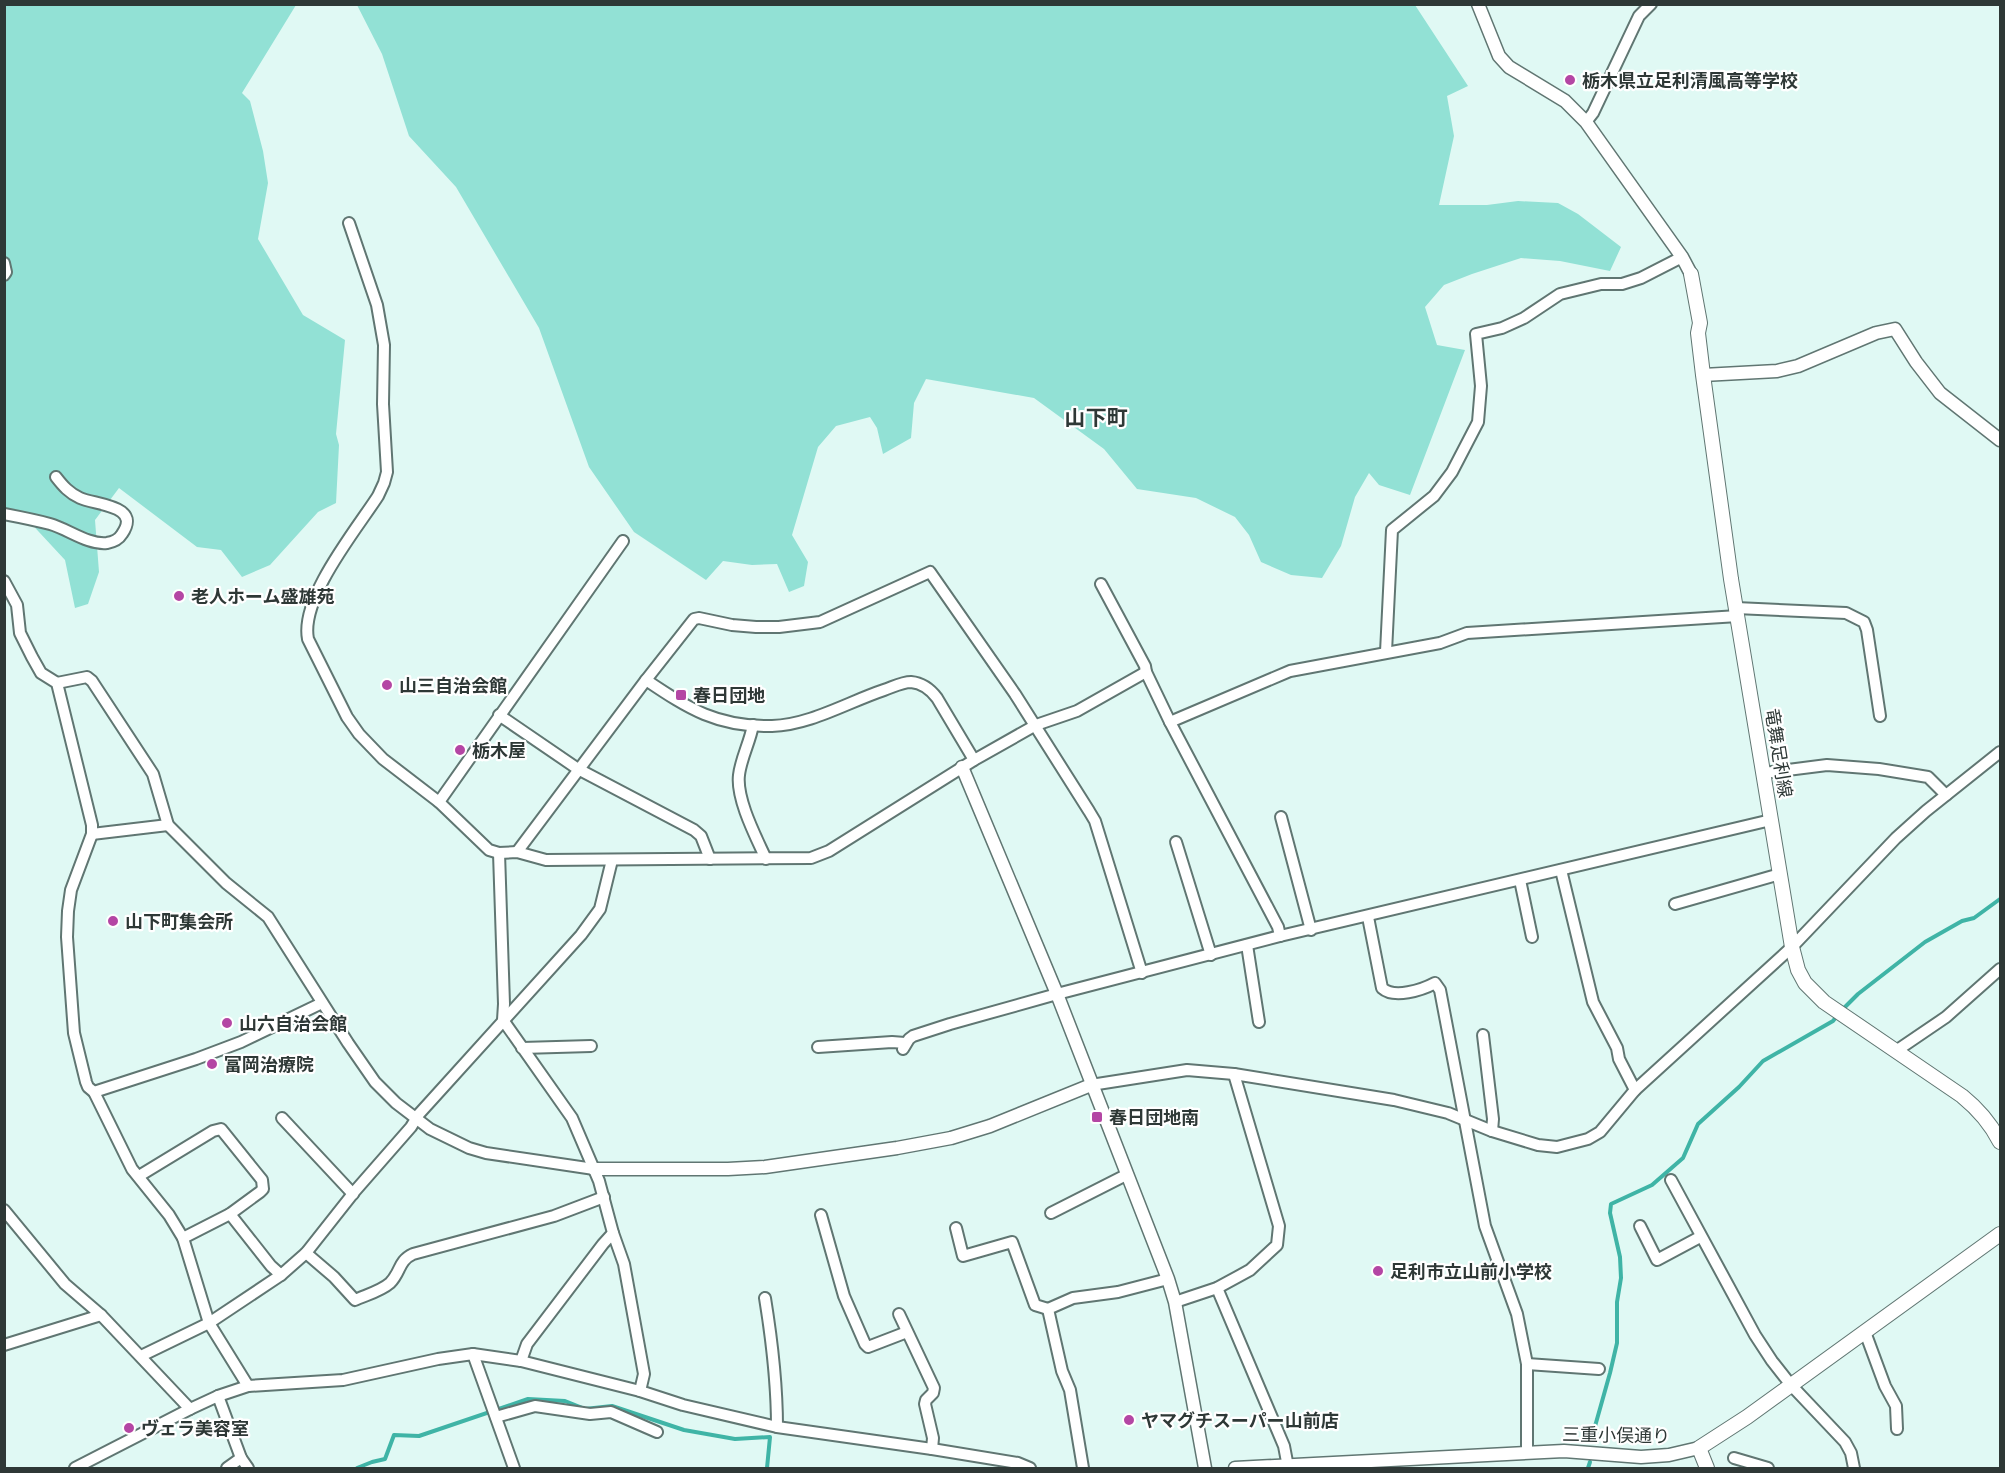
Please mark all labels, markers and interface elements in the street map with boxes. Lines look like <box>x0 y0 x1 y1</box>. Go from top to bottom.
place label: 栃木県立足利清風高等学校 <box>1582 69 1798 92</box>
marker: 栃木県立足利清風高等学校 <box>1563 73 1577 87</box>
district label: 山下町 <box>1065 403 1128 431</box>
place label: 老人ホーム盛雄苑 <box>191 585 334 608</box>
marker: 老人ホーム盛雄苑 <box>172 589 186 603</box>
place label: 山三自治会館 <box>399 674 507 697</box>
marker: 山三自治会館 <box>380 678 394 692</box>
place label: 春日団地 <box>693 684 765 707</box>
marker: 春日団地 <box>674 688 688 702</box>
street label: 竜舞足利線 <box>1761 707 1797 799</box>
place label: 栃木屋 <box>472 739 526 762</box>
marker: 栃木屋 <box>453 743 467 757</box>
place label: 山下町集会所 <box>125 910 233 933</box>
marker: 山下町集会所 <box>106 914 120 928</box>
place label: 山六自治会館 <box>239 1012 347 1035</box>
marker: 山六自治会館 <box>220 1016 234 1030</box>
place label: 富岡治療院 <box>224 1053 314 1076</box>
marker: 富岡治療院 <box>205 1057 219 1071</box>
place label: 春日団地南 <box>1109 1106 1199 1129</box>
marker: 春日団地南 <box>1090 1110 1104 1124</box>
place label: 足利市立山前小学校 <box>1390 1260 1552 1283</box>
marker: 足利市立山前小学校 <box>1371 1264 1385 1278</box>
place label: ヤマグチスーパー山前店 <box>1141 1409 1339 1432</box>
marker: ヤマグチスーパー山前店 <box>1122 1413 1136 1427</box>
place label: ヴェラ美容室 <box>141 1417 249 1440</box>
marker: ヴェラ美容室 <box>122 1421 136 1435</box>
street label: 三重小俣通り <box>1562 1423 1670 1447</box>

